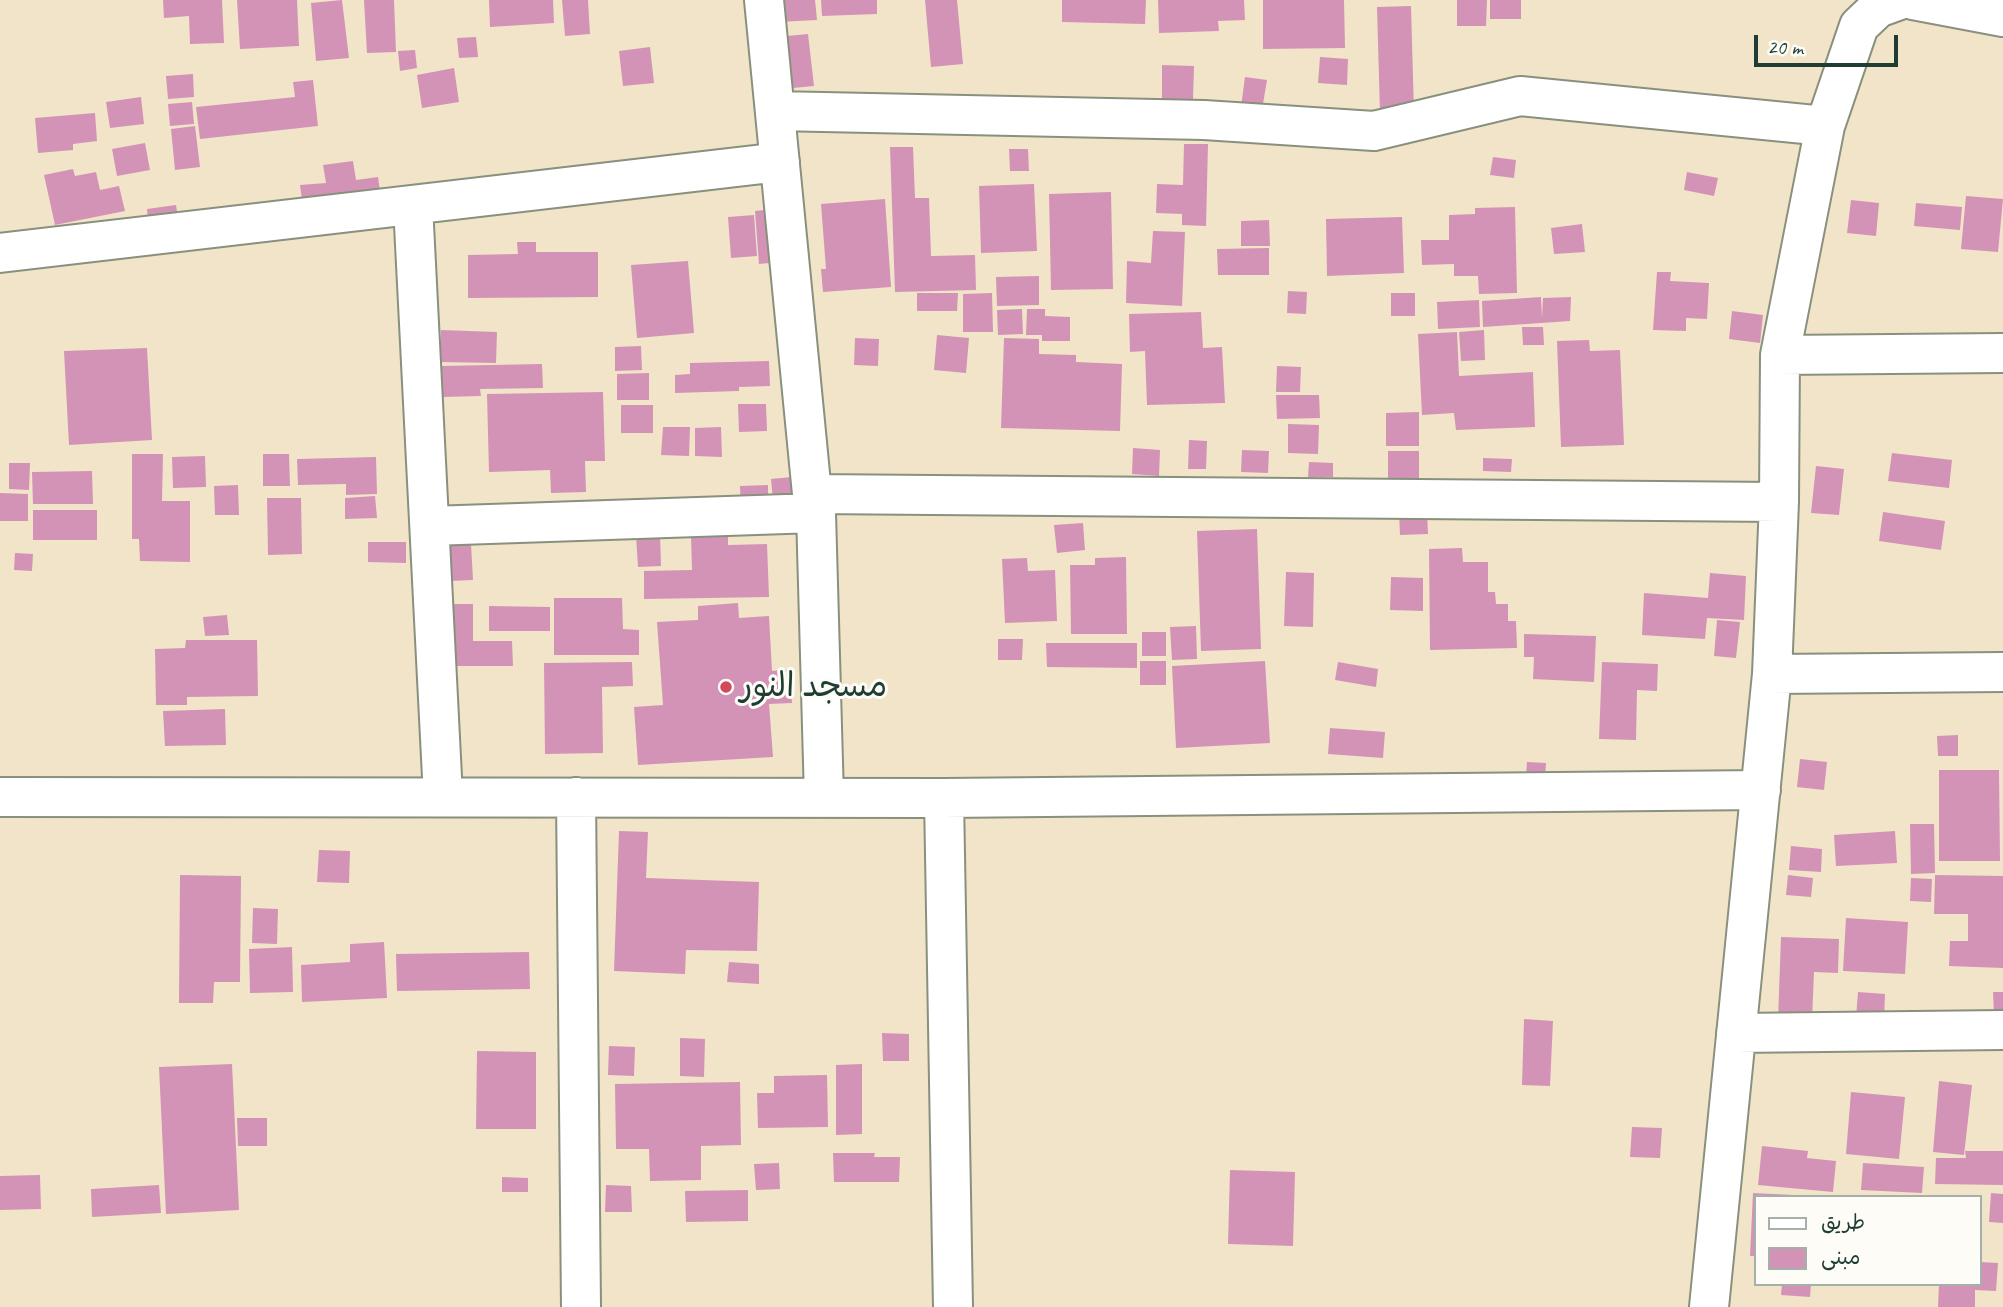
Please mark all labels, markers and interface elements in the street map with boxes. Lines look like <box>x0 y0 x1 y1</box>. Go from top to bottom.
scale bar <box>1758 21 1902 65</box>
text: 20 m <box>1767 34 1803 60</box>
place label: مسجد النور <box>740 667 887 707</box>
marker: مسجد النور <box>718 679 734 695</box>
legend <box>1755 1195 1982 1286</box>
text: طريق <box>1821 1209 1865 1235</box>
text: مبنى <box>1821 1244 1860 1270</box>

